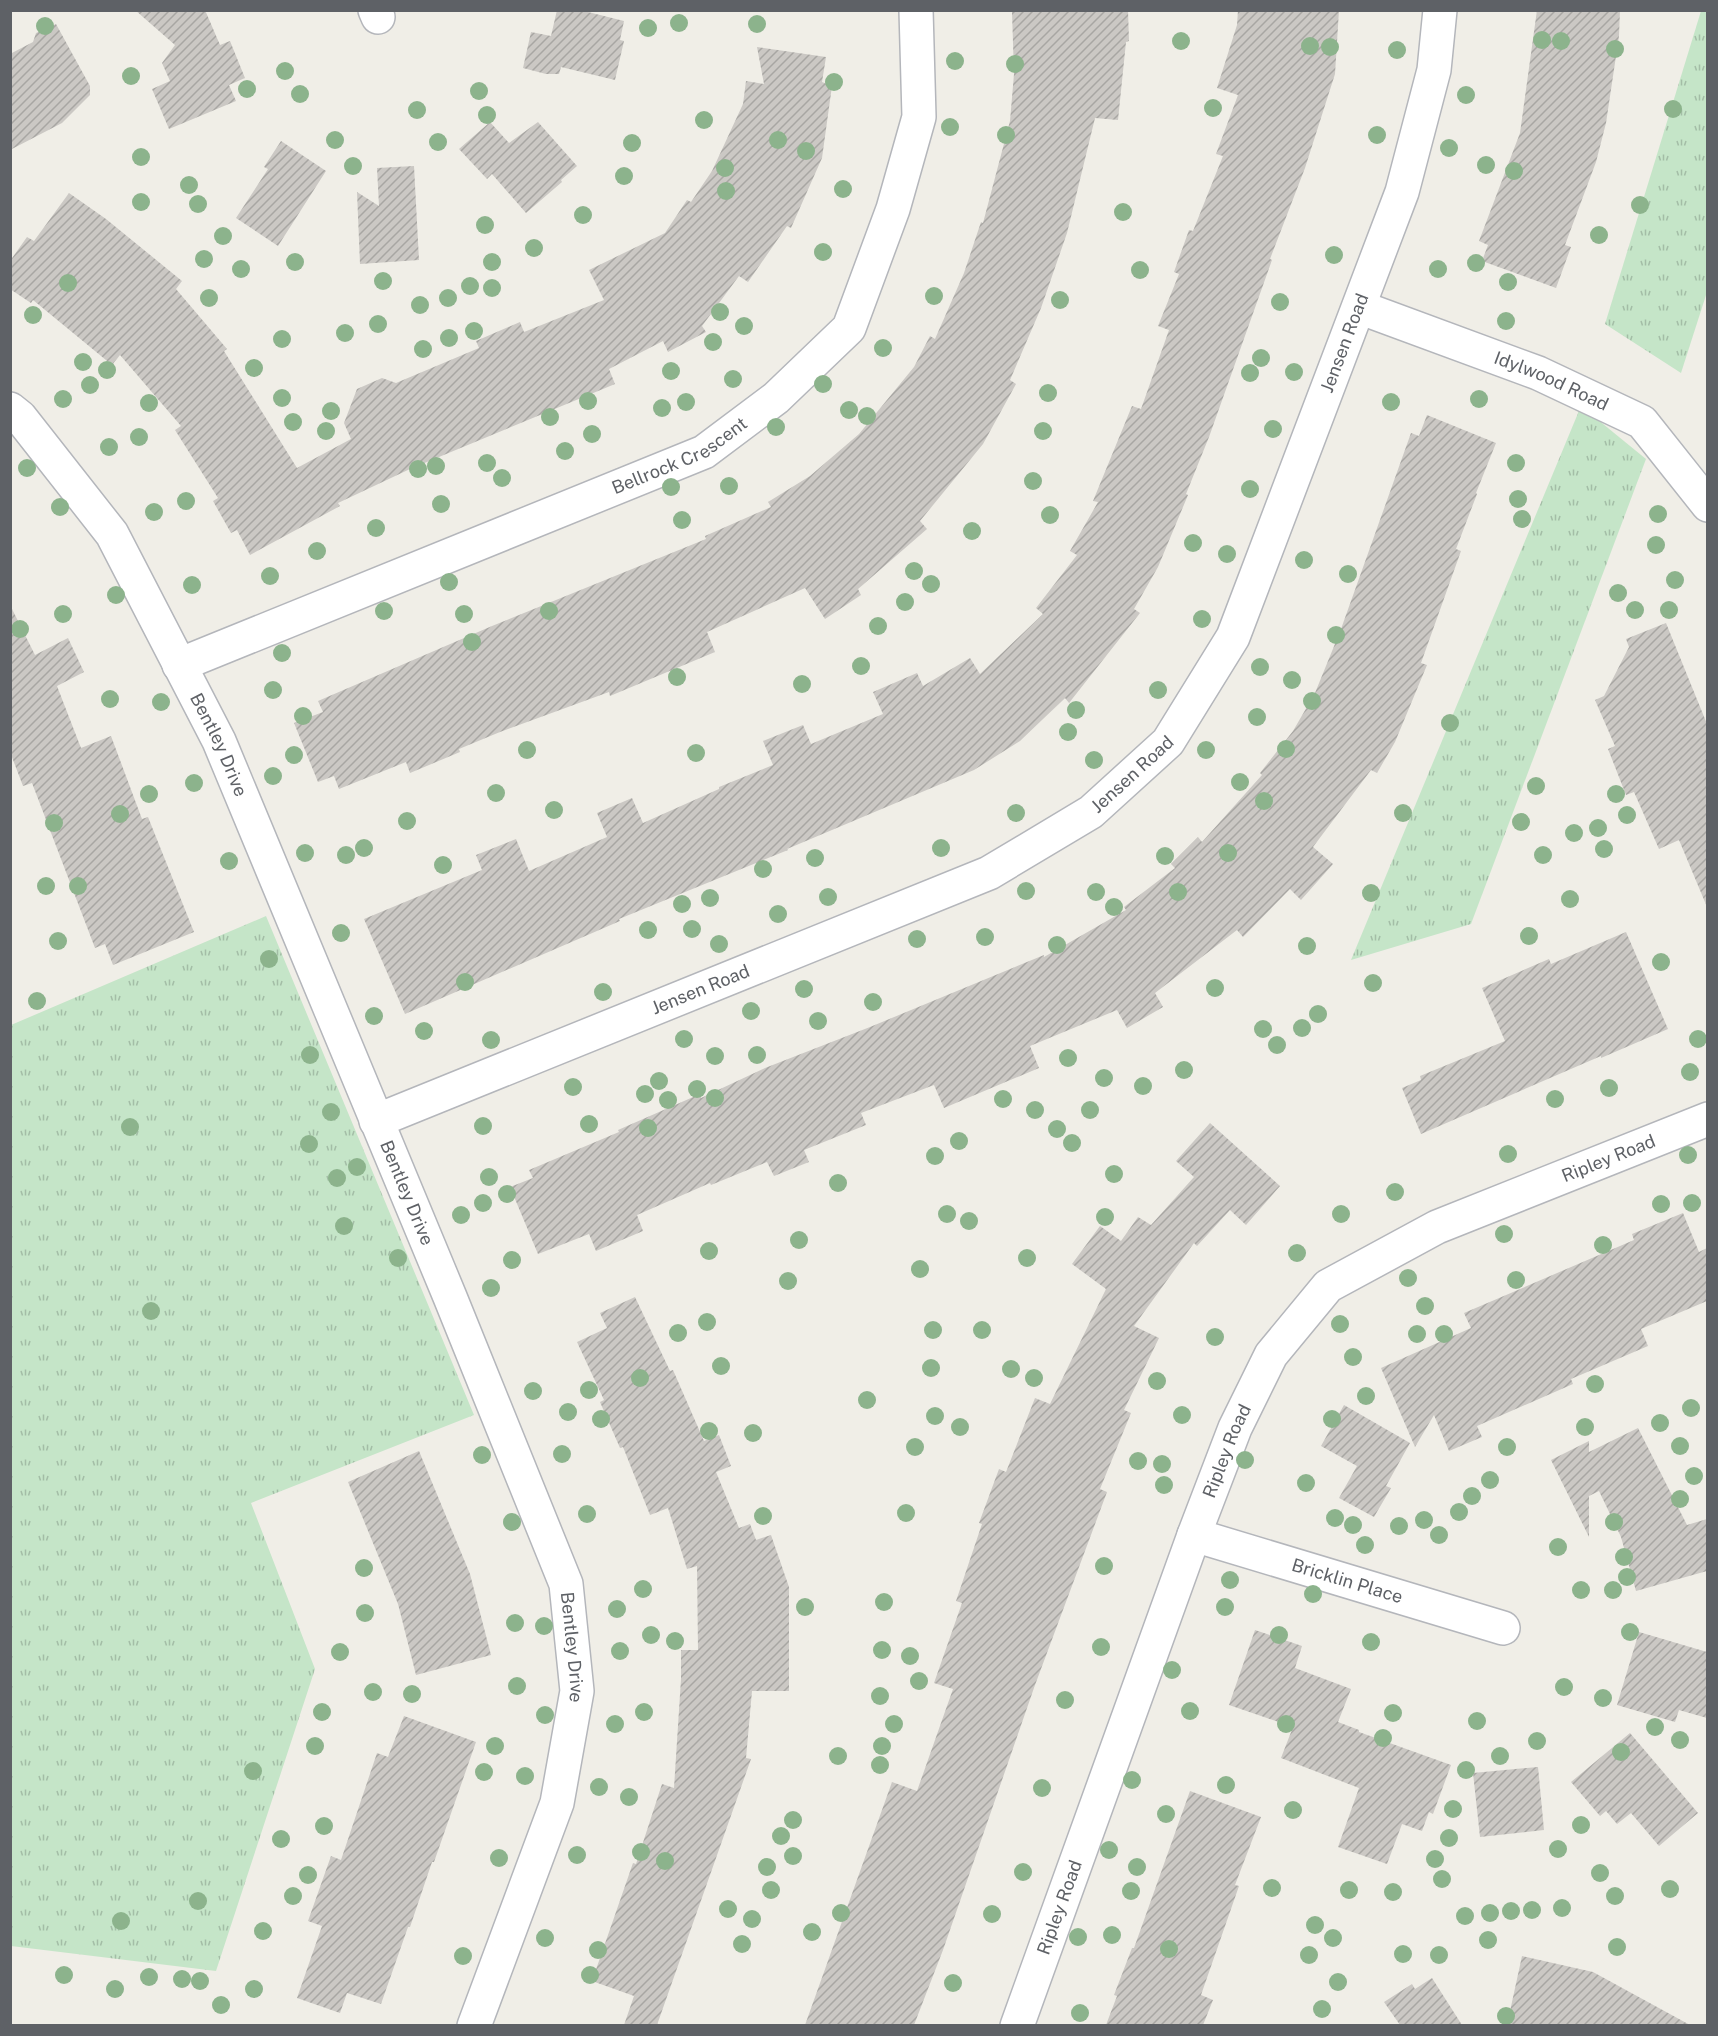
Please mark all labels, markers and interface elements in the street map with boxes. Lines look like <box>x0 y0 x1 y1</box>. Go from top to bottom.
street label: Jensen Road <box>1316 291 1372 395</box>
street label: Idylwood Road <box>1491 347 1612 415</box>
street label: Bellrock Crescent <box>609 412 751 498</box>
street label: Bentley Drive <box>186 689 252 799</box>
street label: Jensen Road <box>1086 731 1178 817</box>
street label: Jensen Road <box>648 960 753 1019</box>
street label: Ripley Road <box>1558 1130 1658 1186</box>
street label: Bentley Drive <box>376 1137 438 1248</box>
street label: Ripley Road <box>1198 1401 1255 1501</box>
street label: Bricklin Place <box>1289 1554 1405 1607</box>
street label: Bentley Drive <box>557 1591 588 1705</box>
street label: Ripley Road <box>1033 1857 1086 1957</box>

